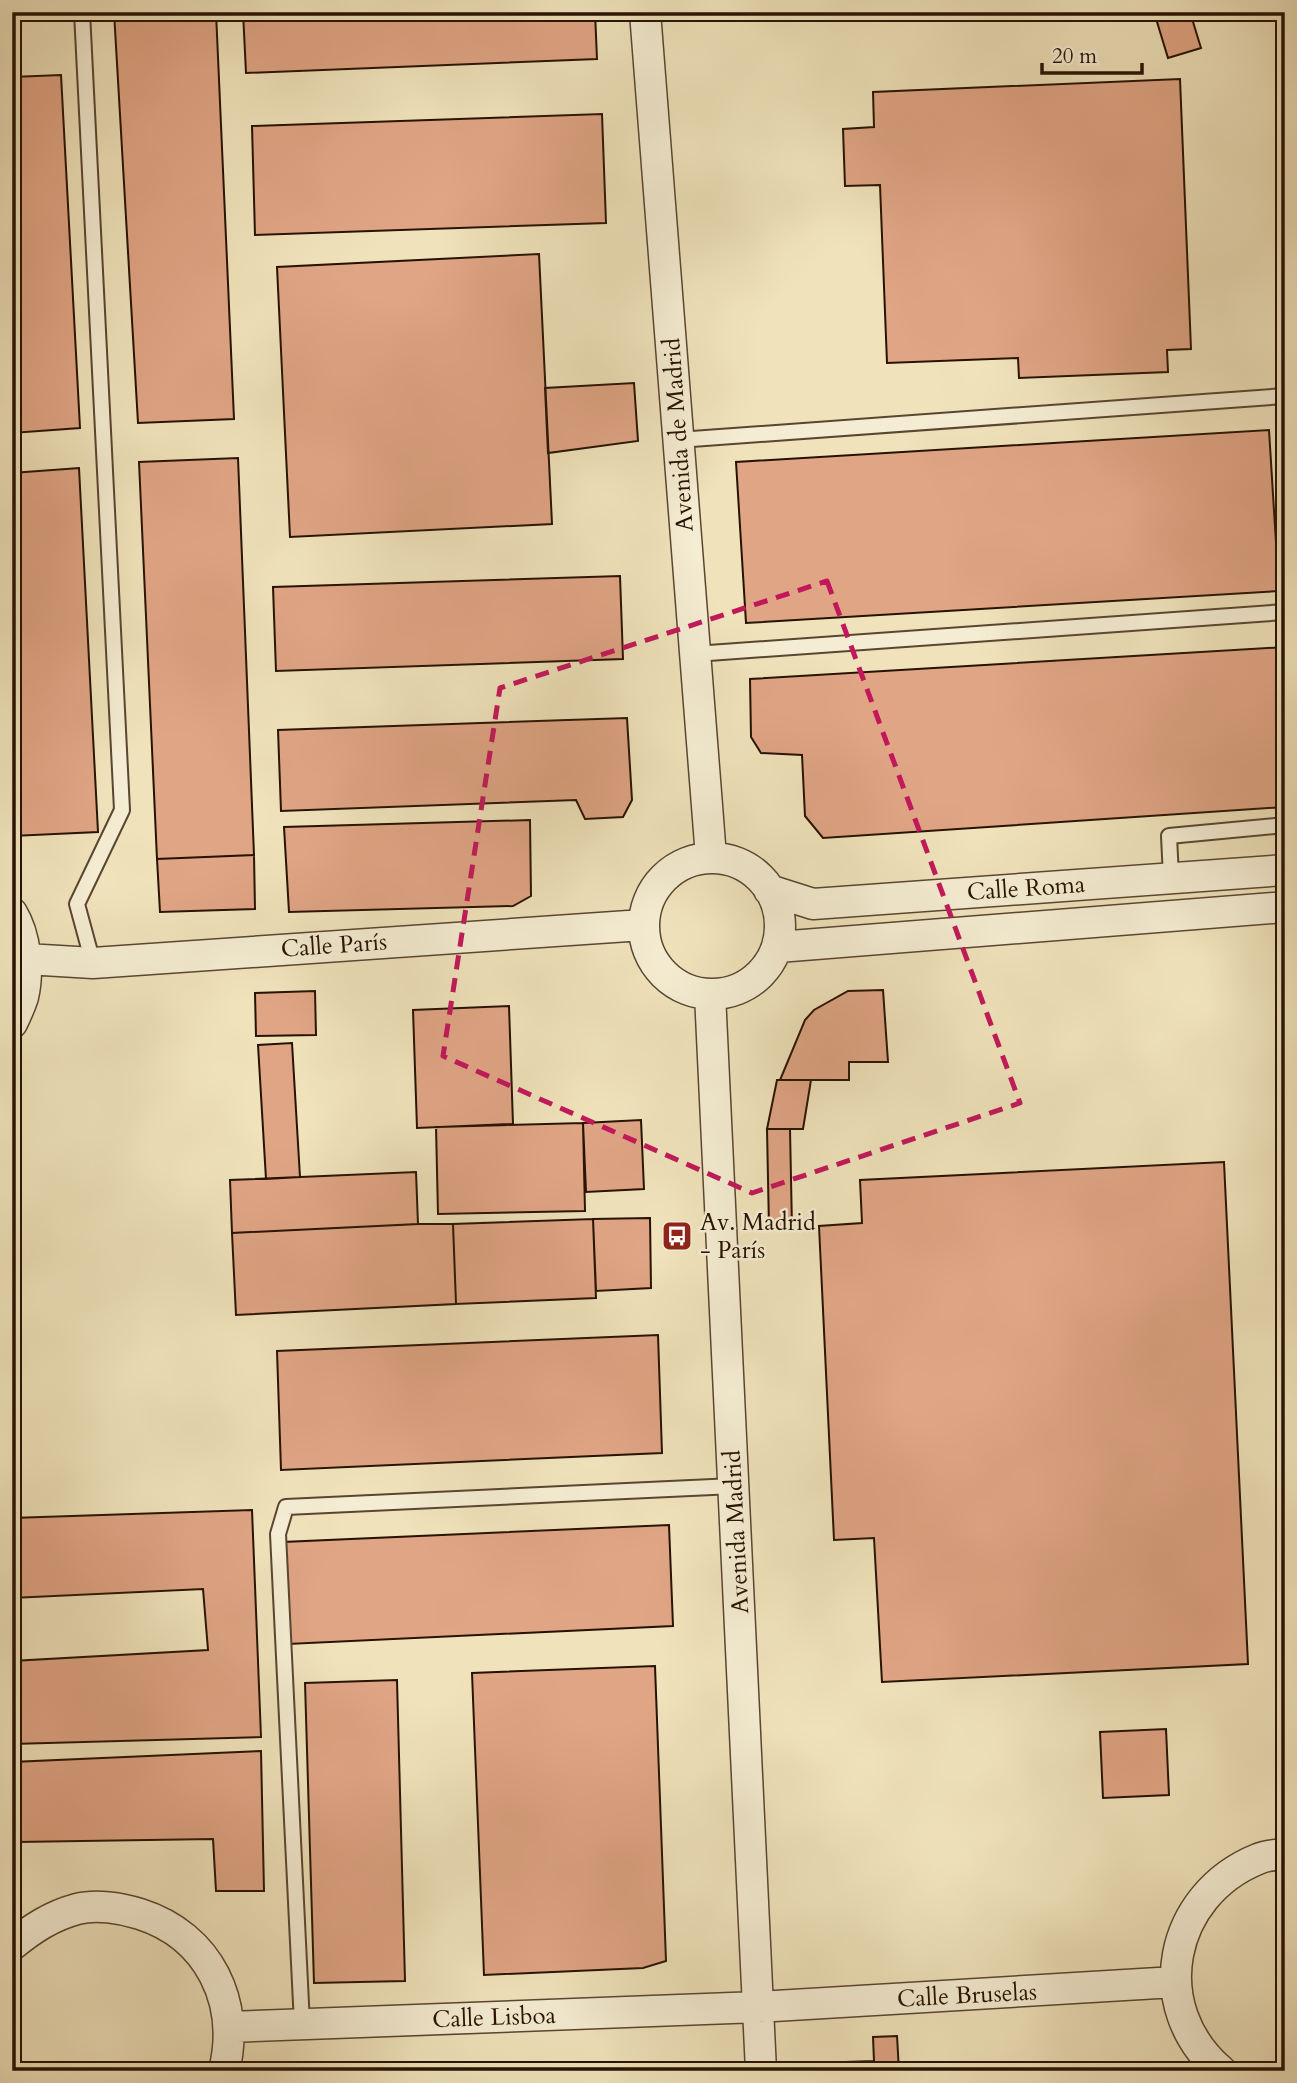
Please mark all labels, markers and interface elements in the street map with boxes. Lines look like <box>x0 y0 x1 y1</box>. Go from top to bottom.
scale bar <box>1042 32 1141 76</box>
text: 20 m <box>1052 42 1097 71</box>
street label: Avenida de Madrid <box>655 337 702 533</box>
street label: Calle Roma <box>966 868 1087 909</box>
street label: Calle París <box>280 925 388 966</box>
place label: Av. Madrid - París <box>700 1206 816 1267</box>
bus stop icon: Av. Madrid - París <box>660 1219 694 1253</box>
street label: Avenida Madrid <box>716 1449 757 1615</box>
street label: Calle Bruselas <box>896 1975 1038 2016</box>
street label: Calle Lisboa <box>432 1999 557 2036</box>

